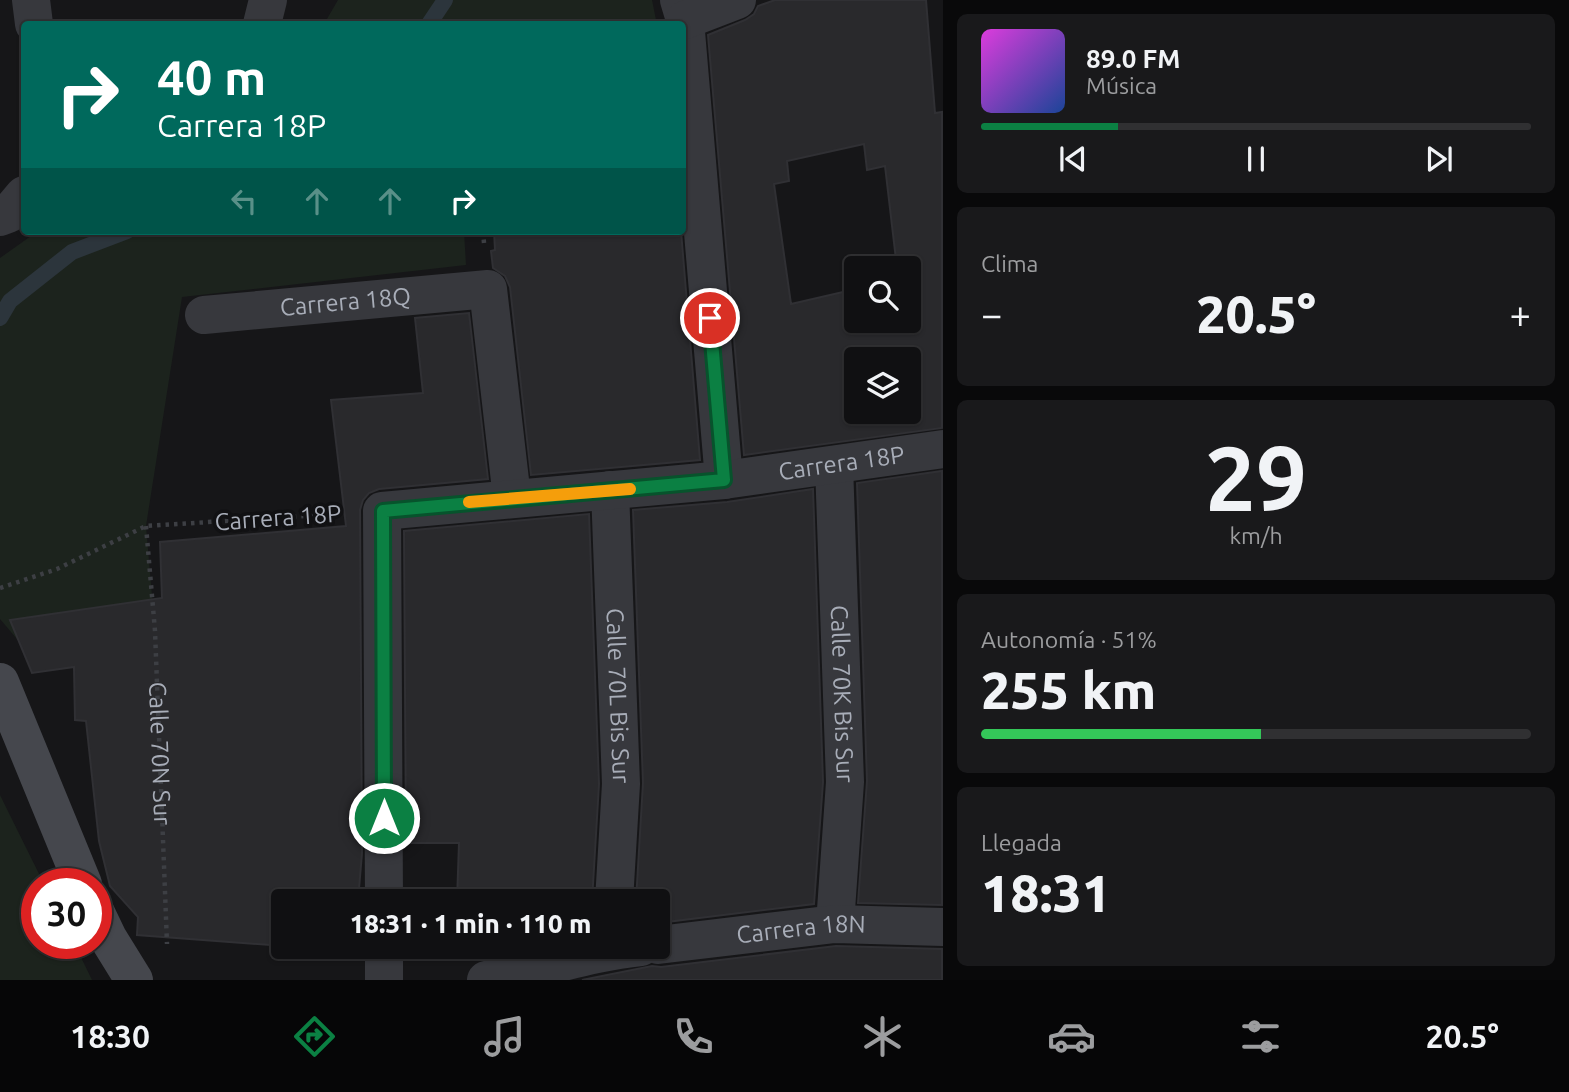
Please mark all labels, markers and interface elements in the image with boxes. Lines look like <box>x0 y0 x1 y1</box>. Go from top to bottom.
text: 89.0 FM <box>1086 44 1180 73</box>
icon: right <box>42 49 133 140</box>
text: 40 m <box>157 49 266 104</box>
text: Música <box>1086 73 1157 98</box>
text: Carrera 18P <box>157 107 326 143</box>
icon: previous <box>1054 140 1092 178</box>
icon: pause <box>1237 140 1275 178</box>
icon: next <box>1420 140 1458 178</box>
icon: left <box>225 182 263 220</box>
icon: ahead <box>298 182 336 220</box>
icon: ahead <box>371 182 409 220</box>
icon: right <box>444 182 482 220</box>
text: Clima <box>981 251 1038 276</box>
map controls <box>844 256 921 424</box>
button: search <box>844 256 921 333</box>
street label: Carrera 18Q <box>279 282 412 321</box>
text: 20.5° <box>1196 285 1316 343</box>
pin <box>680 288 740 348</box>
text: − <box>981 293 1002 335</box>
text: + <box>1510 293 1531 335</box>
icon: arrive <box>691 299 729 337</box>
button: layers <box>844 347 921 424</box>
text: 29 <box>1205 426 1307 528</box>
street label: Carrera 18P <box>777 441 906 485</box>
street label: Carrera 18P <box>214 500 342 535</box>
text: km/h <box>1229 523 1283 548</box>
street label: Calle 70K Bis Sur <box>826 604 859 783</box>
street label: Calle 70L Bis Sur <box>601 608 635 784</box>
text: Autonomía · 51% <box>981 627 1157 652</box>
text: 255 km <box>981 661 1156 719</box>
street label: Calle 70N Sur <box>144 681 176 826</box>
position arrow <box>347 781 421 855</box>
text: Llegada <box>981 830 1062 855</box>
text: 18:31 <box>981 864 1111 922</box>
speed limit sign: 30 <box>21 868 112 959</box>
text: 18:31 · 1 min · 110 m <box>350 909 591 938</box>
street label: Carrera 18N <box>735 910 866 949</box>
icon: directions <box>290 1012 339 1061</box>
icon: music <box>480 1012 529 1061</box>
icon: phone <box>669 1012 718 1061</box>
icon: climate <box>858 1012 907 1061</box>
icon: car <box>1047 1012 1096 1061</box>
icon: filters <box>1236 1012 1285 1061</box>
text: 18:30 <box>70 1018 150 1054</box>
text: 20.5° <box>1425 1018 1499 1054</box>

